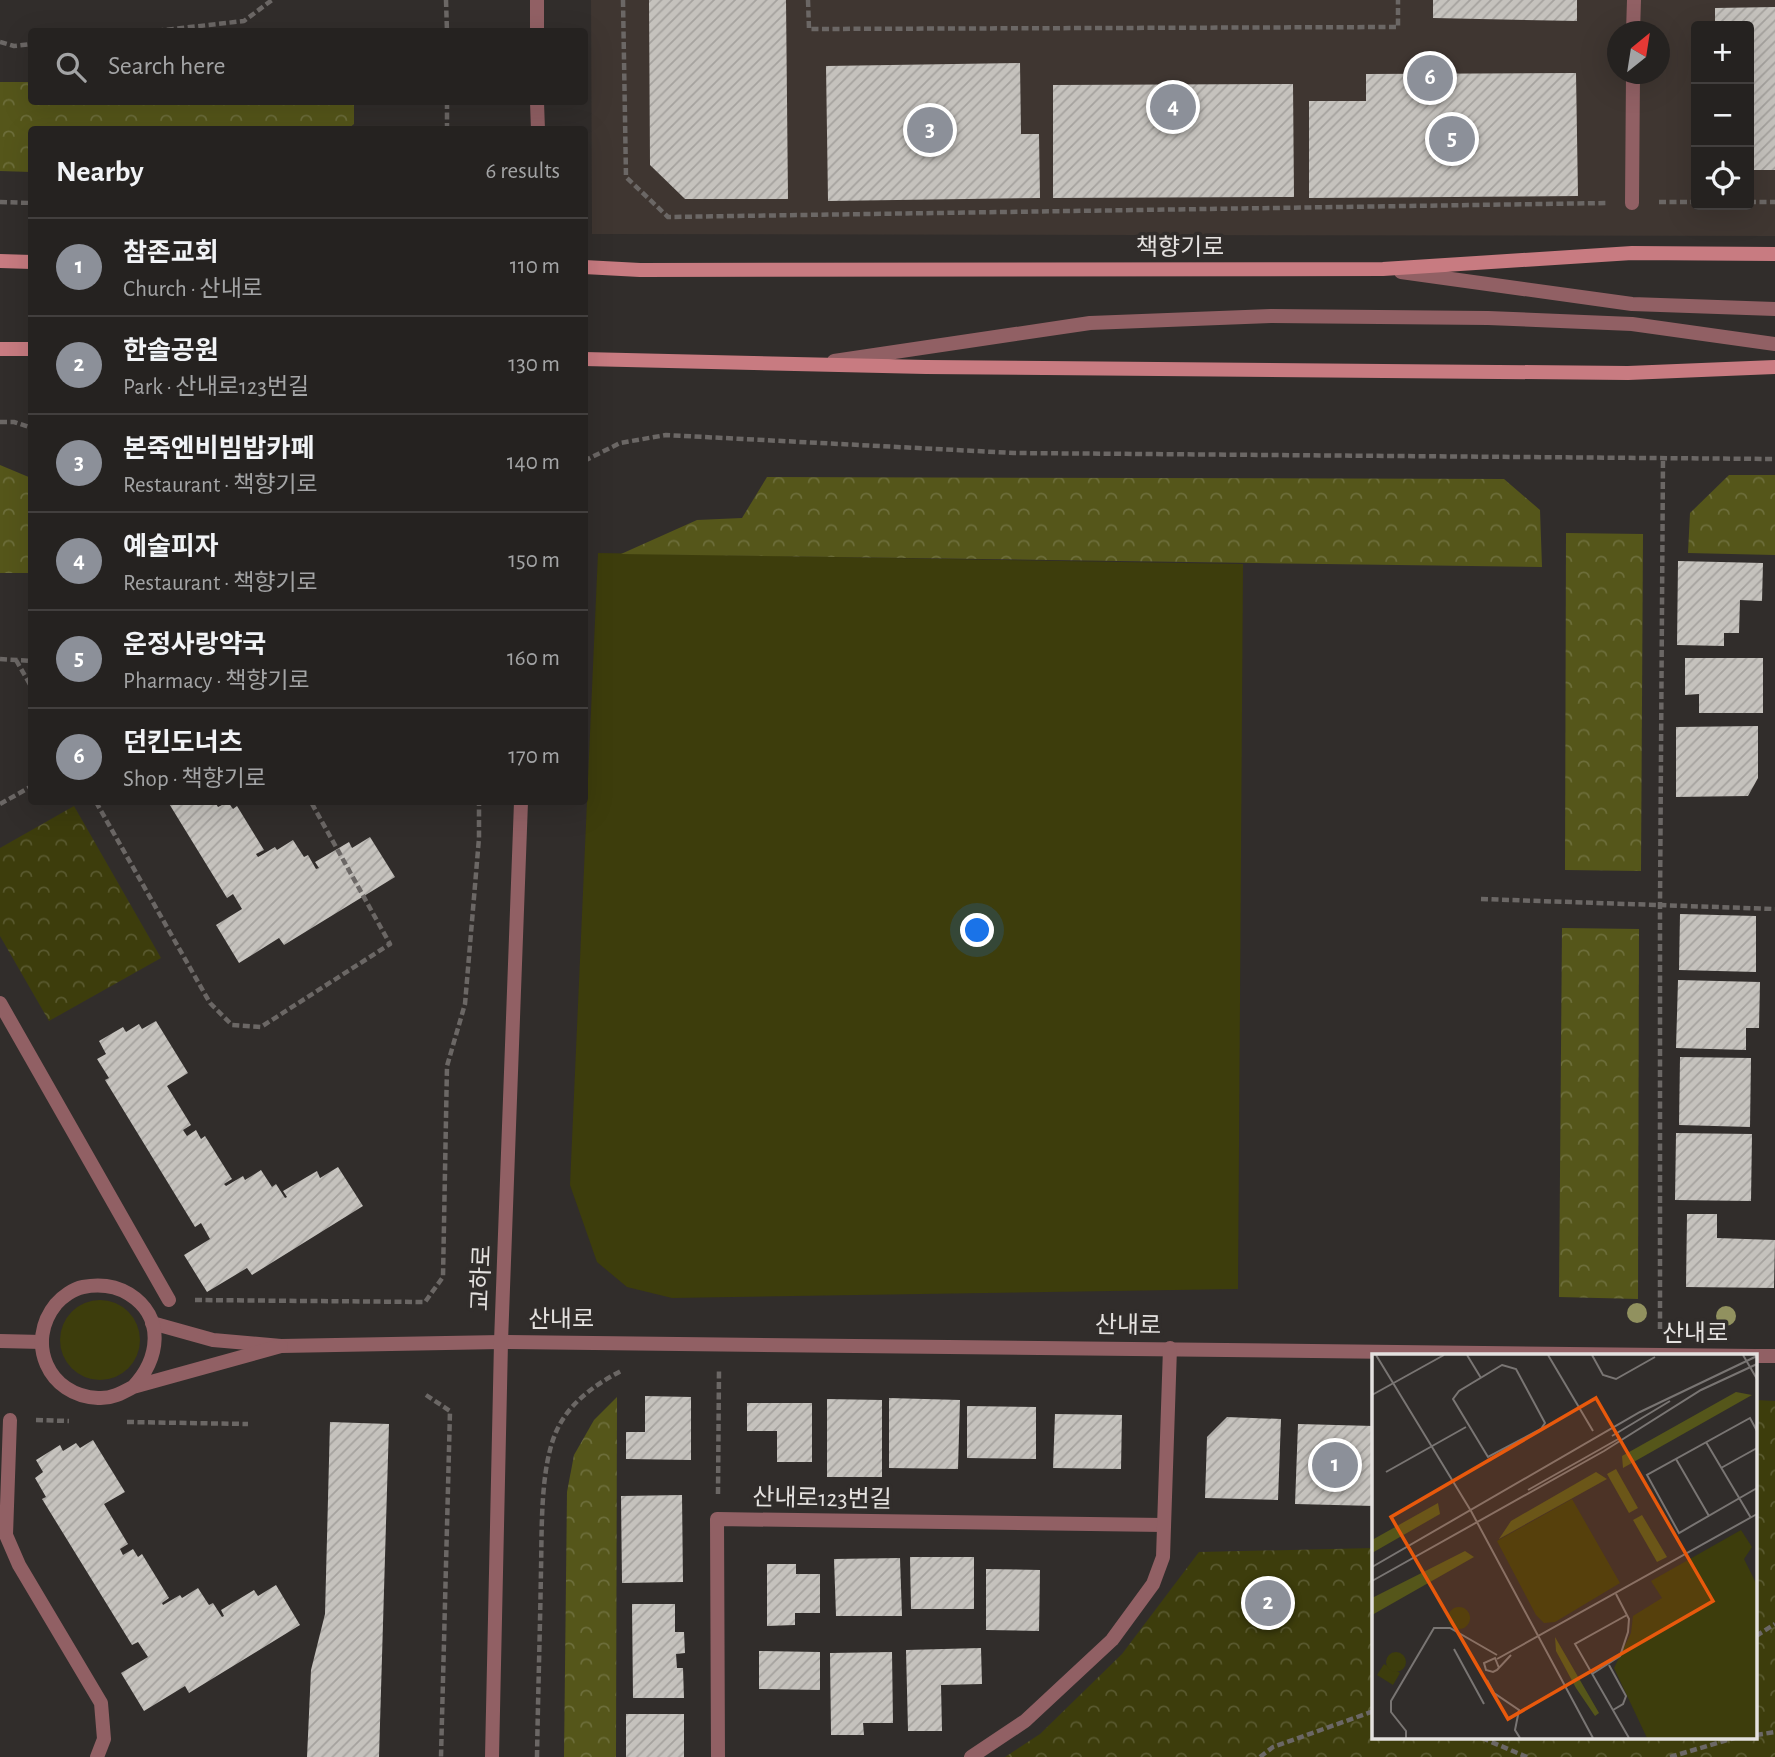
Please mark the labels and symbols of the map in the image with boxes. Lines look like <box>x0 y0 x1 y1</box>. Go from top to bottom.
north arrow <box>1607 21 1670 84</box>
pin: 6 <box>1407 52 1453 104</box>
pin: 4 <box>1150 81 1196 133</box>
pin: 3 <box>907 104 953 156</box>
pin: 5 <box>1429 113 1475 165</box>
street label: 책향기로 <box>1136 235 1224 260</box>
your location <box>960 913 994 947</box>
street label: 교하로 <box>468 1244 495 1312</box>
street label: 산내로 <box>528 1307 594 1332</box>
street label: 산내로 <box>1095 1312 1161 1339</box>
street label: 산내로 <box>1662 1321 1728 1346</box>
inset map <box>1372 1354 1758 1740</box>
pin: 1 <box>1312 1439 1358 1491</box>
street label: 산내로123번길 <box>752 1485 892 1512</box>
pin: 2 <box>1245 1577 1291 1629</box>

